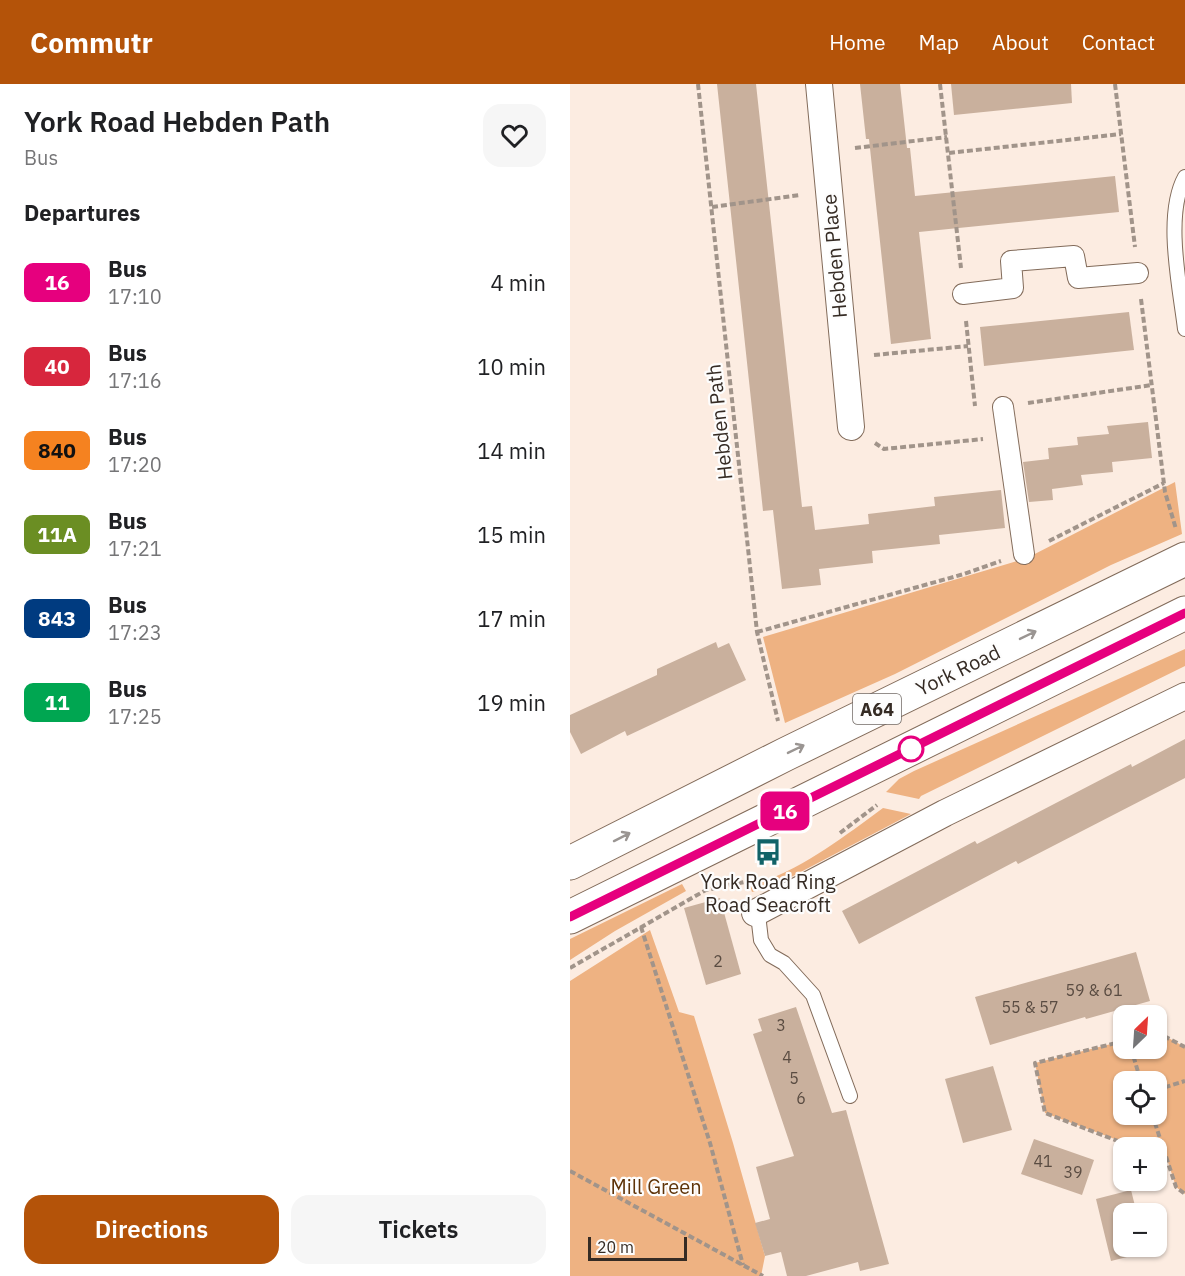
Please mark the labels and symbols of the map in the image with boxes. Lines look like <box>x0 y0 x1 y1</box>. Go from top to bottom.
street label: Hebden Place <box>815 193 853 319</box>
street label: Hebden Path <box>699 363 739 481</box>
one-way arrow <box>1019 629 1037 641</box>
street label: York Road <box>911 638 1005 702</box>
road number: A64 <box>853 694 901 724</box>
unlabelled marker <box>898 736 924 762</box>
one-way arrow <box>787 743 805 754</box>
line badge: 16 <box>758 792 812 830</box>
one-way arrow <box>613 830 631 842</box>
bus stop icon: York Road Ring Road Seacroft <box>753 837 783 867</box>
place label: York Road Ring Road Seacroft <box>700 868 836 918</box>
house number: 2 <box>713 951 723 971</box>
house number: 59 & 61 <box>1065 980 1123 1000</box>
house number: 55 & 57 <box>1001 997 1059 1017</box>
north arrow <box>1113 1005 1167 1059</box>
house number: 3 <box>776 1015 786 1035</box>
house number: 4 <box>782 1047 792 1067</box>
house number: 5 <box>789 1068 799 1088</box>
house number: 6 <box>796 1088 806 1108</box>
house number: 41 <box>1033 1151 1053 1171</box>
house number: 39 <box>1063 1162 1083 1182</box>
park label: Mill Green <box>610 1173 702 1200</box>
scale bar <box>588 1234 687 1262</box>

